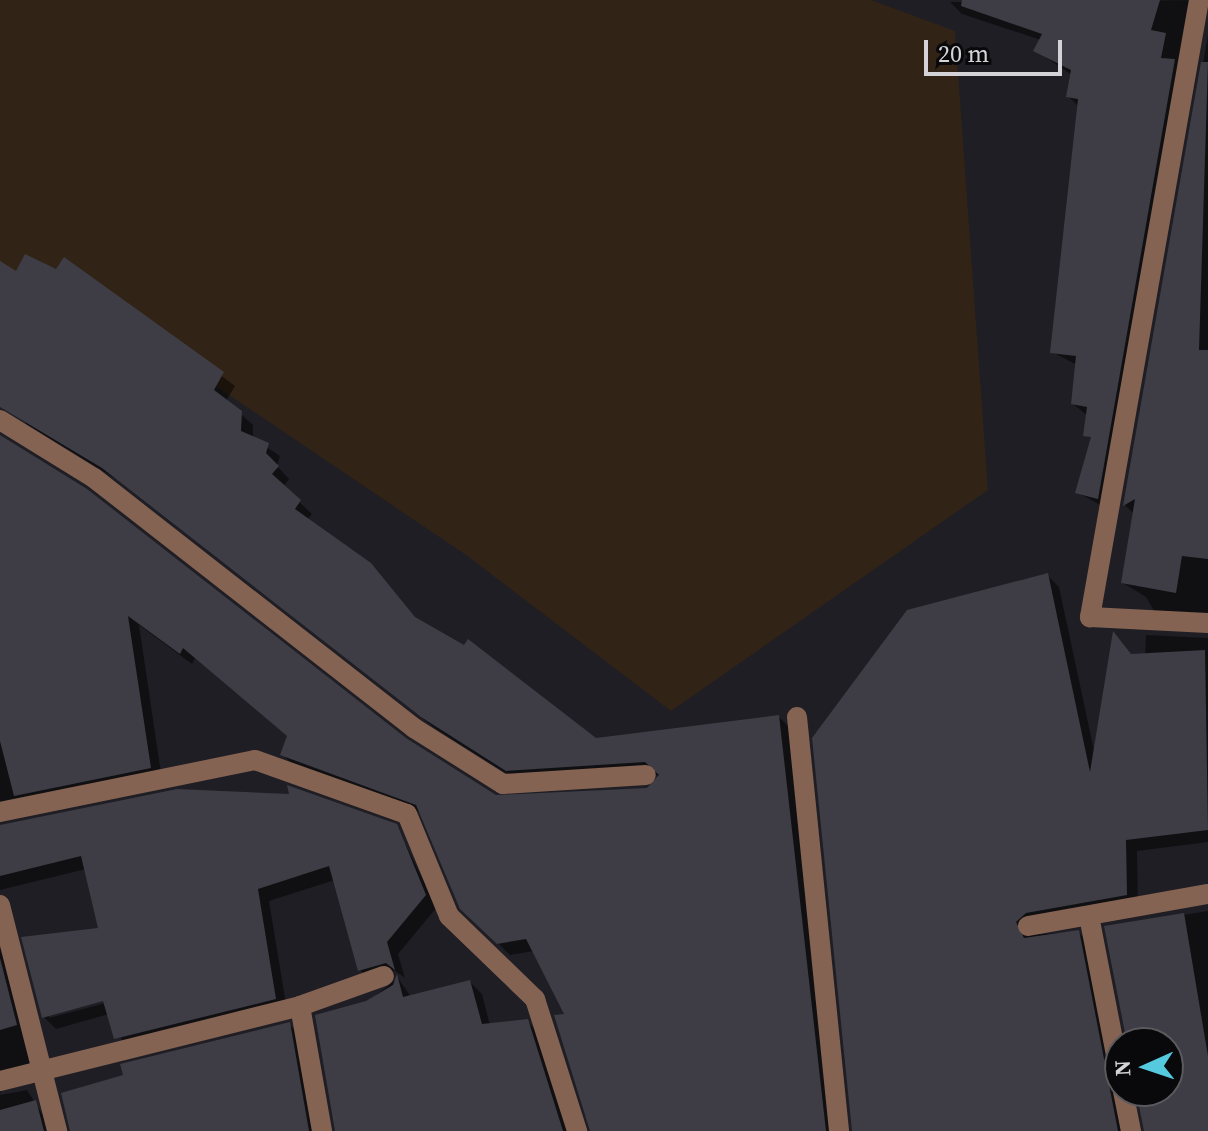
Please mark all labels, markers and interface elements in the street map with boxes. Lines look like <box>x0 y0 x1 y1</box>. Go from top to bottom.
scale bar <box>928 24 1066 74</box>
text: 20 m <box>938 37 989 70</box>
north arrow <box>1104 1027 1184 1107</box>
text: N <box>1107 1059 1137 1077</box>

